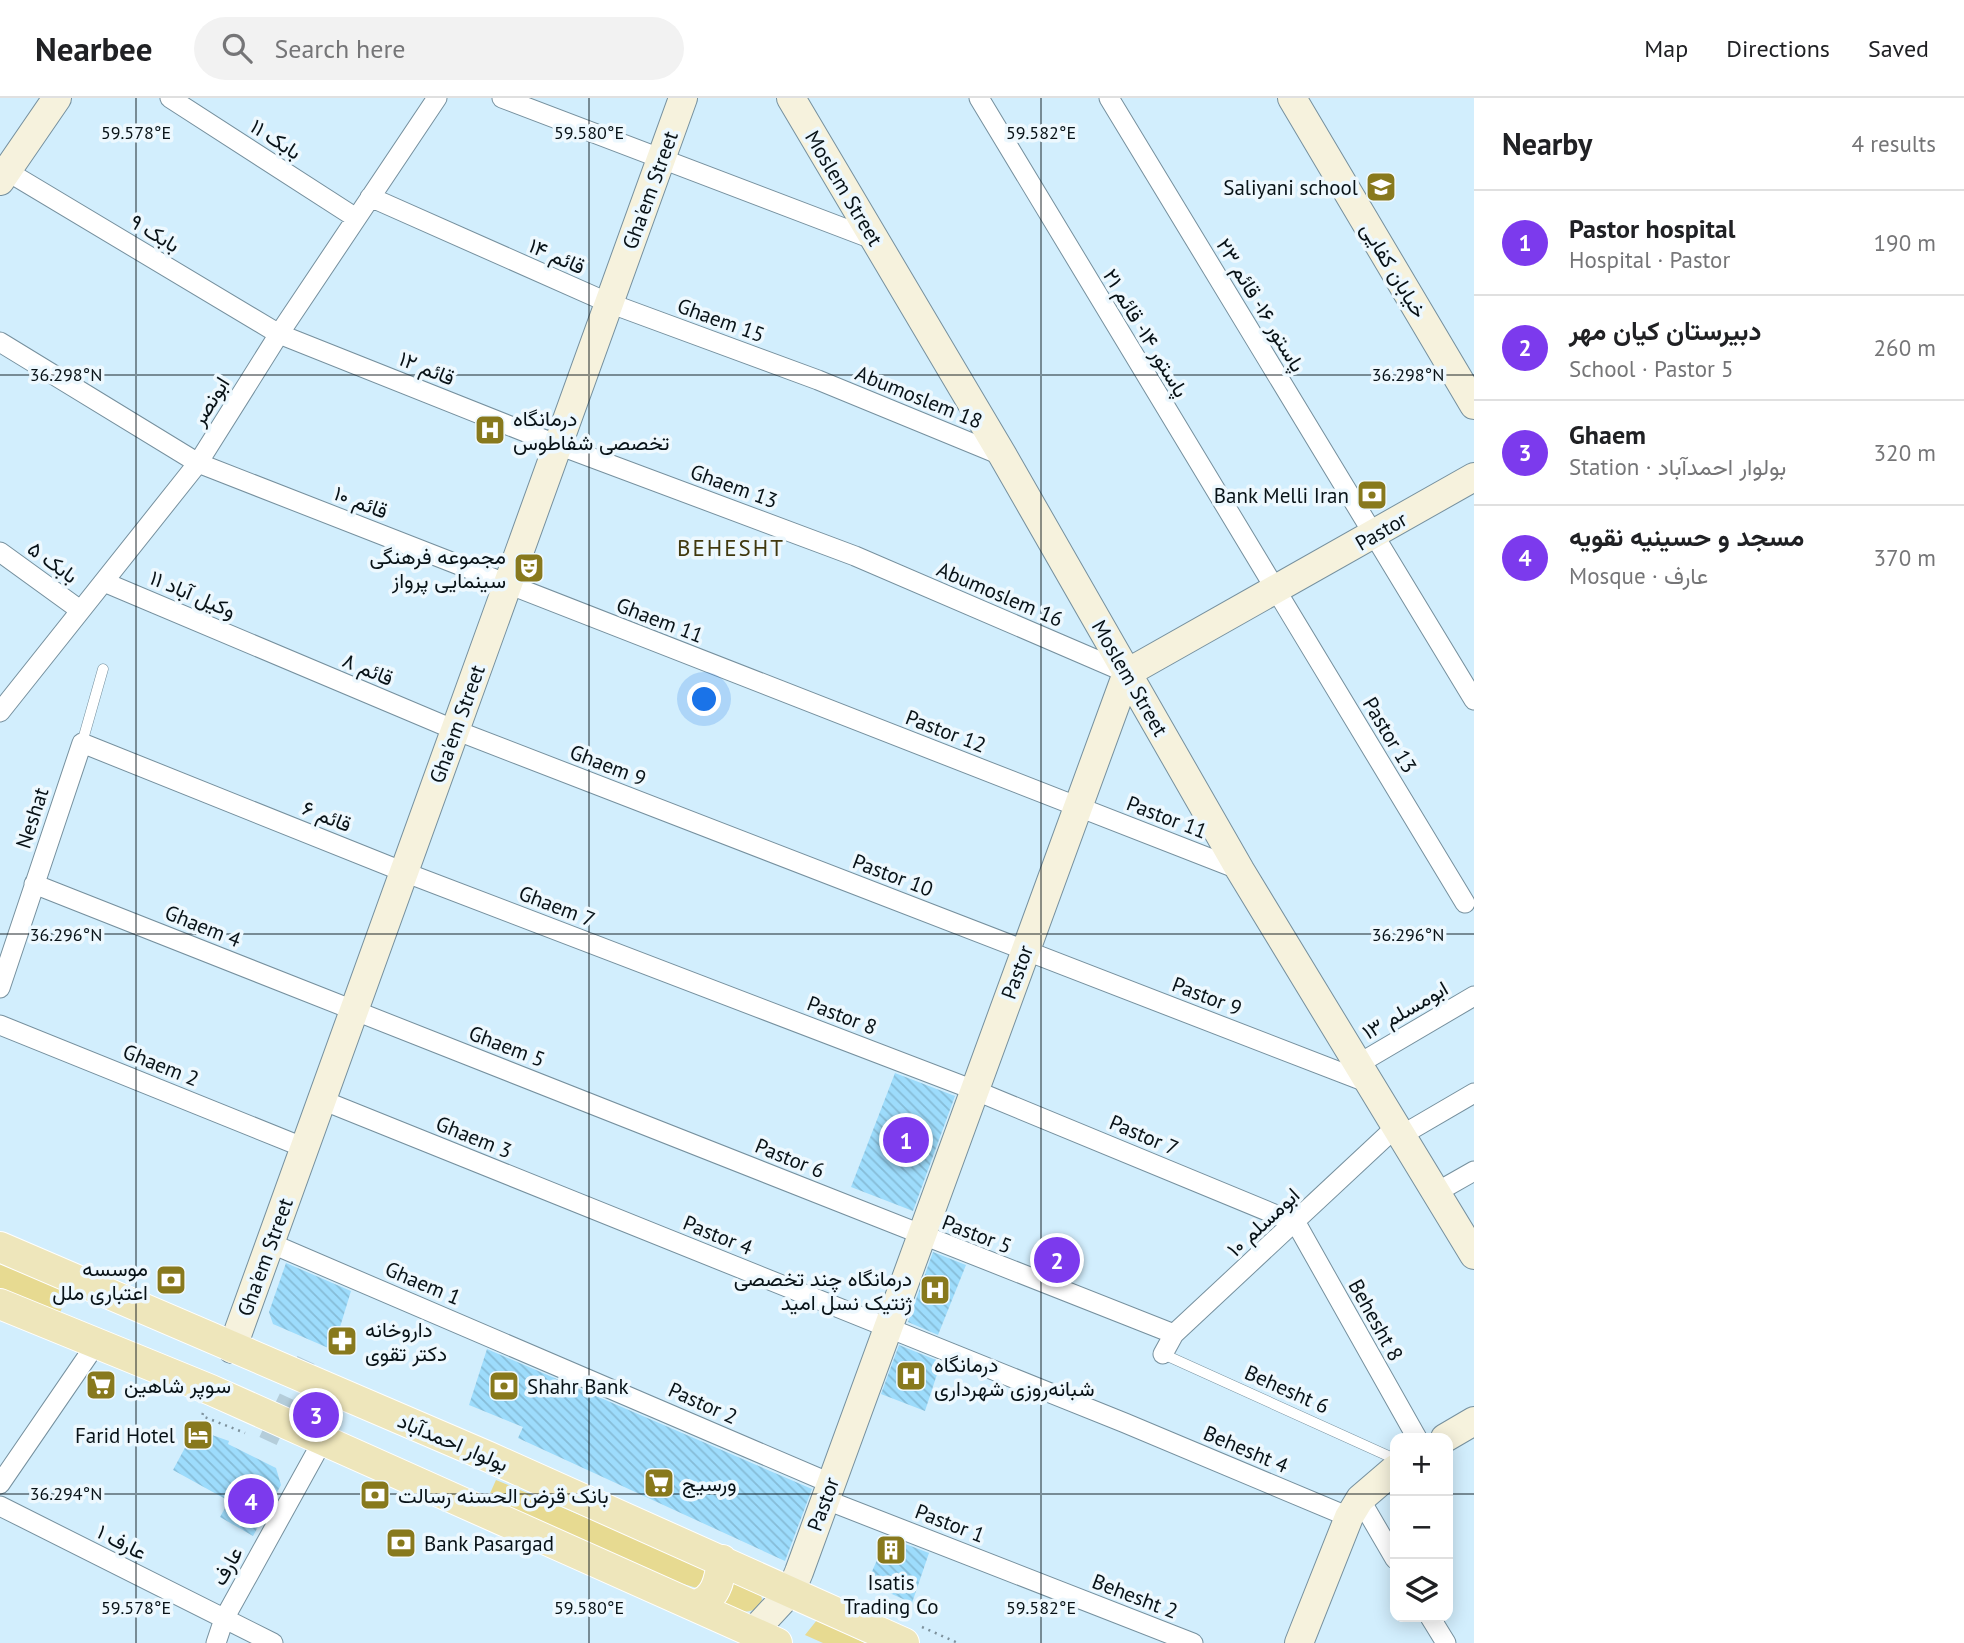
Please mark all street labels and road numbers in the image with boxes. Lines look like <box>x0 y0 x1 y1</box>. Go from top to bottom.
street label: بابک ۱۱ <box>245 113 307 165</box>
street label: Moslem Street <box>799 125 889 251</box>
street label: Gha'em Street <box>616 127 684 253</box>
street label: بابک ۹ <box>125 208 185 258</box>
street label: خیابان کفایی <box>1355 217 1433 323</box>
street label: قائم ۱۴ <box>524 232 589 281</box>
street label: پاستور ۱۶- قائم ۲۳ <box>1210 233 1312 377</box>
street label: پاستور ۱۴- قائم ۲۱ <box>1096 264 1195 403</box>
street label: Ghaem 15 <box>674 292 768 348</box>
street label: قائم ۱۲ <box>395 345 459 392</box>
street label: Abumoslem 18 <box>852 359 986 435</box>
street label: ابونصر <box>184 372 235 431</box>
street label: Ghaem 13 <box>687 458 781 514</box>
street label: قائم ۱۰ <box>330 479 392 525</box>
street label: Pastor <box>1350 505 1412 557</box>
street label: بابک ۵ <box>23 535 83 589</box>
street label: Abumoslem 16 <box>933 555 1067 633</box>
street label: وکیل آباد ۱۱ <box>146 564 240 624</box>
street label: Ghaem 11 <box>613 591 707 649</box>
street label: Moslem Street <box>1086 615 1174 741</box>
street label: قائم ۸ <box>338 646 398 693</box>
street label: Gha'em Street <box>423 661 491 787</box>
street label: Pastor 13 <box>1357 692 1423 778</box>
street label: Pastor 12 <box>902 703 990 759</box>
street label: Ghaem 9 <box>566 738 650 792</box>
street label: Neshat <box>9 784 55 852</box>
street label: Pastor 11 <box>1123 789 1211 845</box>
street label: قائم ۶ <box>298 794 356 839</box>
street label: Pastor 10 <box>849 847 937 903</box>
street label: Ghaem 7 <box>515 879 599 933</box>
street label: Ghaem 4 <box>161 899 245 953</box>
street label: Pastor <box>995 941 1039 1003</box>
street label: Pastor 9 <box>1168 970 1246 1022</box>
street label: ابومسلم ۱۳ <box>1357 975 1453 1046</box>
street label: Pastor 8 <box>803 989 881 1041</box>
street label: Ghaem 5 <box>465 1019 549 1073</box>
street label: Ghaem 2 <box>119 1038 203 1092</box>
street label: Pastor 7 <box>1105 1108 1183 1162</box>
street label: Ghaem 3 <box>432 1110 516 1164</box>
street label: Pastor 6 <box>751 1132 829 1184</box>
street label: ابومسلم ۱۰ <box>1221 1181 1306 1263</box>
street label: Gha'em Street <box>231 1194 299 1320</box>
street label: Pastor 5 <box>938 1208 1016 1260</box>
street label: Pastor 4 <box>679 1209 757 1261</box>
street label: Ghaem 1 <box>381 1255 465 1311</box>
street label: Behesht 8 <box>1342 1274 1410 1366</box>
street label: Behesht 6 <box>1241 1358 1333 1420</box>
street label: Pastor 2 <box>664 1376 742 1430</box>
street label: بولوار احمدآباد <box>394 1407 512 1477</box>
street label: Behesht 4 <box>1199 1419 1293 1479</box>
street label: Pastor <box>801 1473 845 1535</box>
street label: Pastor 1 <box>911 1497 989 1549</box>
street label: عارف ۱ <box>93 1518 151 1566</box>
street label: عارف <box>205 1542 249 1590</box>
street label: Behesht 2 <box>1088 1567 1182 1625</box>

